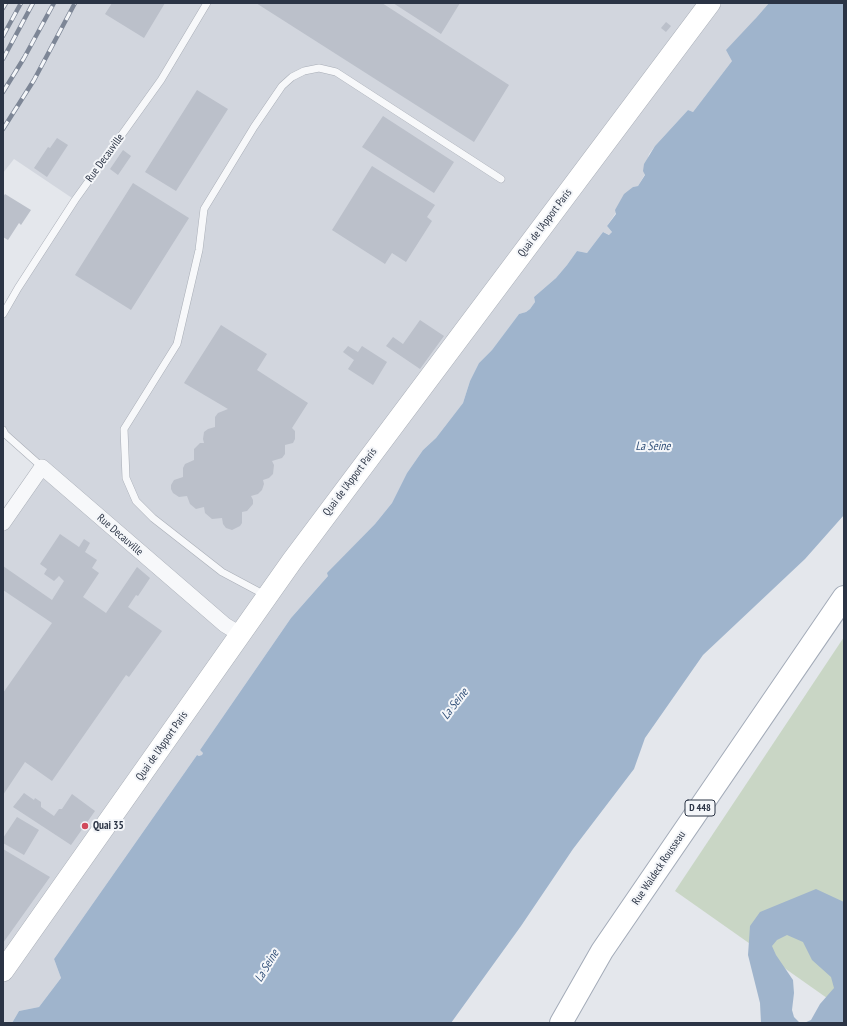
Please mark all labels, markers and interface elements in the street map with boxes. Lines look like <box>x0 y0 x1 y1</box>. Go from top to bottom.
street label: Rue Decauville <box>83 131 127 185</box>
street label: Quai de l'Apport Paris <box>515 187 575 259</box>
water label: La Seine <box>635 440 671 454</box>
street label: Quai de l'Apport Paris <box>320 446 380 518</box>
street label: Rue Decauville <box>94 511 146 559</box>
water label: La Seine <box>439 686 471 722</box>
street label: Quai de l'Apport Paris <box>133 709 191 783</box>
road number: D 448 <box>685 800 715 816</box>
place label: Quai 35 <box>93 819 124 833</box>
marker: Quai 35 <box>80 821 90 831</box>
street label: Rue Waldeck Rousseau <box>629 829 689 907</box>
water label: La Seine <box>252 947 282 985</box>

